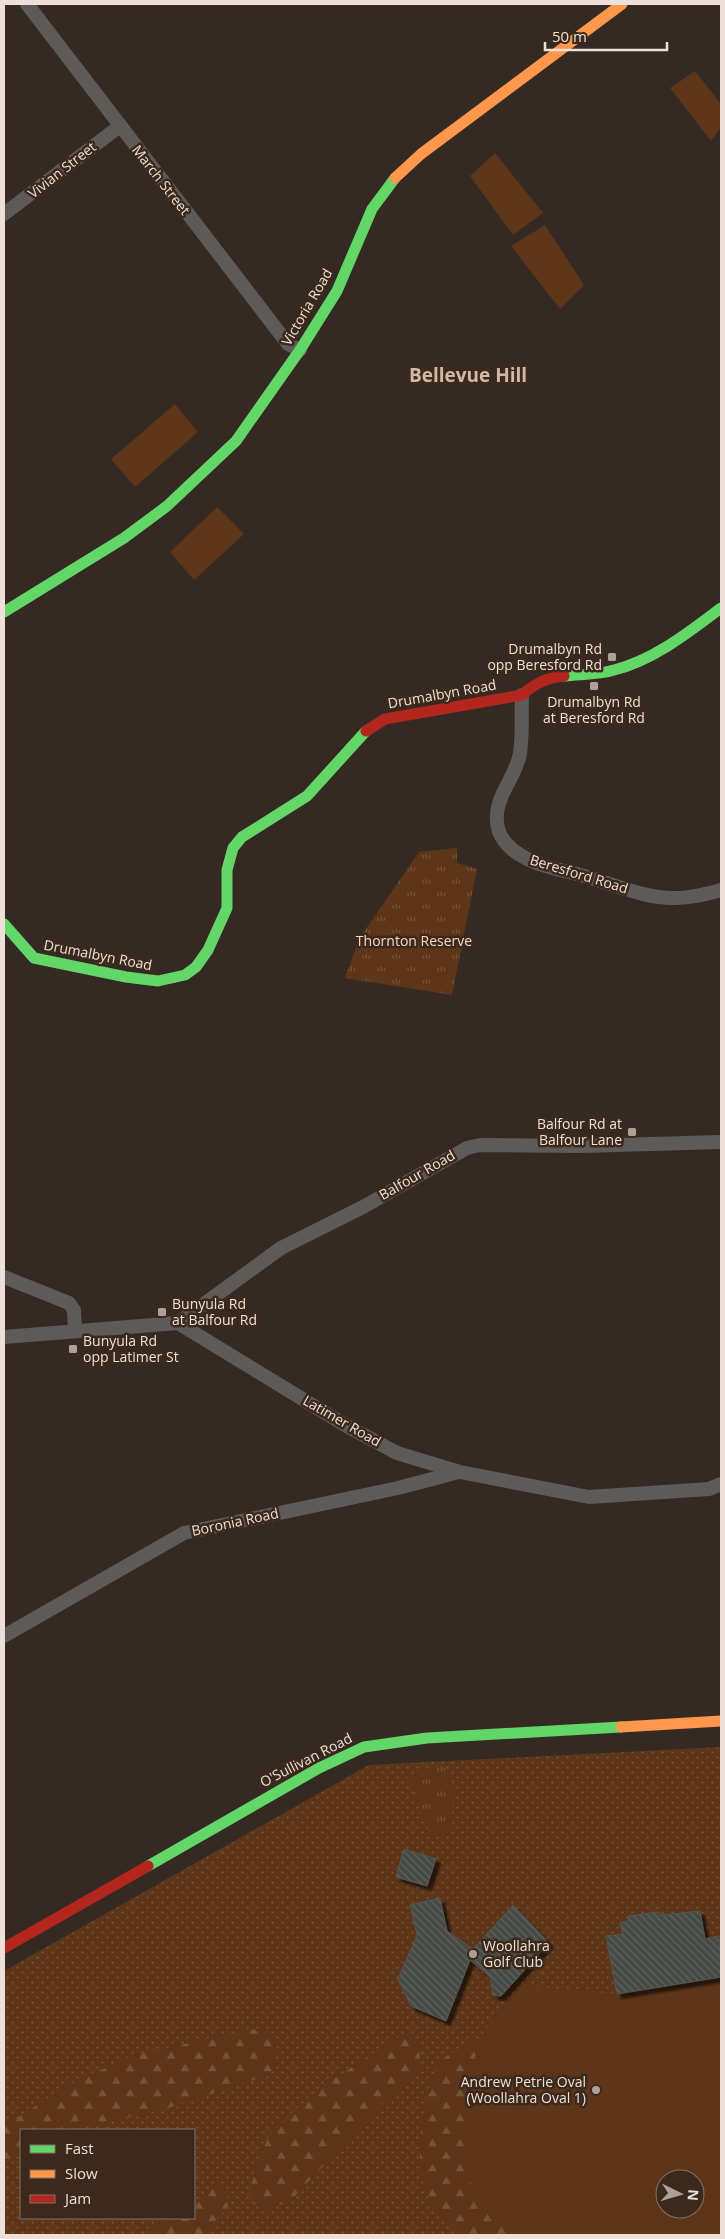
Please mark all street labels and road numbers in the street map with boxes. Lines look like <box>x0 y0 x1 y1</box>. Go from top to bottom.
street label: Vivian Street <box>24 137 100 202</box>
street label: March Street <box>128 141 195 219</box>
street label: Victoria Road <box>277 265 336 349</box>
street label: Drumalbyn Road <box>386 675 498 712</box>
street label: Beresford Road <box>528 850 631 897</box>
street label: Drumalbyn Road <box>42 935 154 974</box>
street label: Balfour Road <box>375 1145 458 1204</box>
street label: Latimer Road <box>300 1391 385 1451</box>
street label: Boronia Road <box>190 1503 280 1540</box>
street label: O'Sullivan Road <box>256 1728 355 1791</box>

